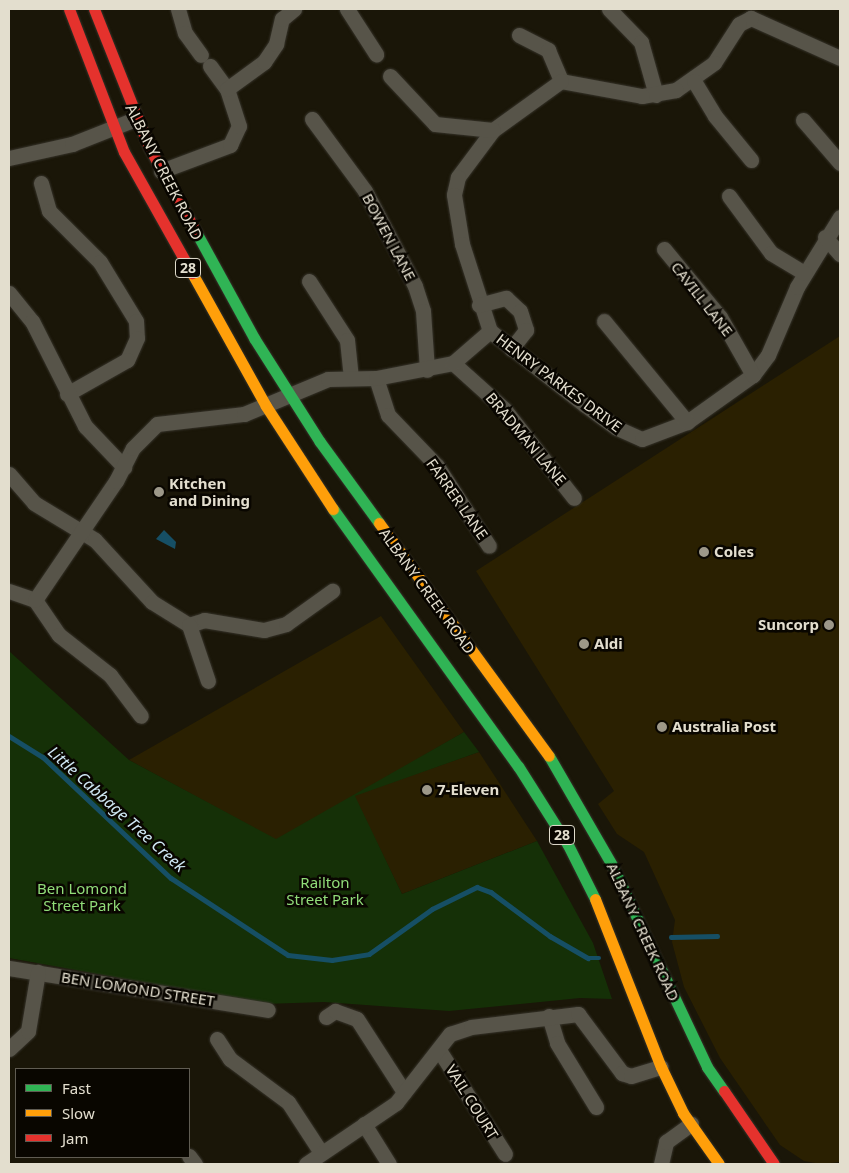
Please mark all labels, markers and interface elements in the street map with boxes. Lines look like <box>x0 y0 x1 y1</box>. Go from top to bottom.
street label: ALBANY CREEK ROAD <box>122 101 206 243</box>
street label: BOWEN LANE <box>358 190 420 284</box>
road number: 28 <box>174 256 202 280</box>
street label: CAVILL LANE <box>667 258 737 340</box>
street label: HENRY PARKES DRIVE <box>493 330 625 436</box>
street label: BRADMAN LANE <box>482 389 570 489</box>
street label: FARRER LANE <box>423 455 491 543</box>
place label: Kitchen and Dining <box>169 474 250 509</box>
marker: Kitchen and Dining <box>153 486 165 498</box>
street label: ALBANY CREEK ROAD <box>375 525 479 657</box>
place label: Coles <box>714 543 754 561</box>
marker: Coles <box>698 546 710 558</box>
place label: Suncorp <box>758 616 819 634</box>
marker: Suncorp <box>823 619 835 631</box>
place label: Aldi <box>594 635 623 653</box>
marker: Aldi <box>578 638 590 650</box>
place label: Australia Post <box>672 718 776 736</box>
marker: Australia Post <box>656 721 668 733</box>
water label: Little Cabbage Tree Creek <box>44 742 190 876</box>
place label: 7-Eleven <box>437 781 499 799</box>
marker: 7-Eleven <box>421 784 433 796</box>
road number: 28 <box>548 824 576 846</box>
street label: ALBANY CREEK ROAD <box>603 860 683 1004</box>
park label: Railton Street Park <box>286 873 364 908</box>
park label: Ben Lomond Street Park <box>37 879 127 914</box>
street label: BEN LOMOND STREET <box>60 968 216 1010</box>
street label: VAIL COURT <box>442 1061 502 1143</box>
legend <box>15 1068 190 1158</box>
text: Fast <box>62 1078 91 1098</box>
text: Slow <box>62 1103 95 1123</box>
text: Jam <box>62 1128 89 1148</box>

